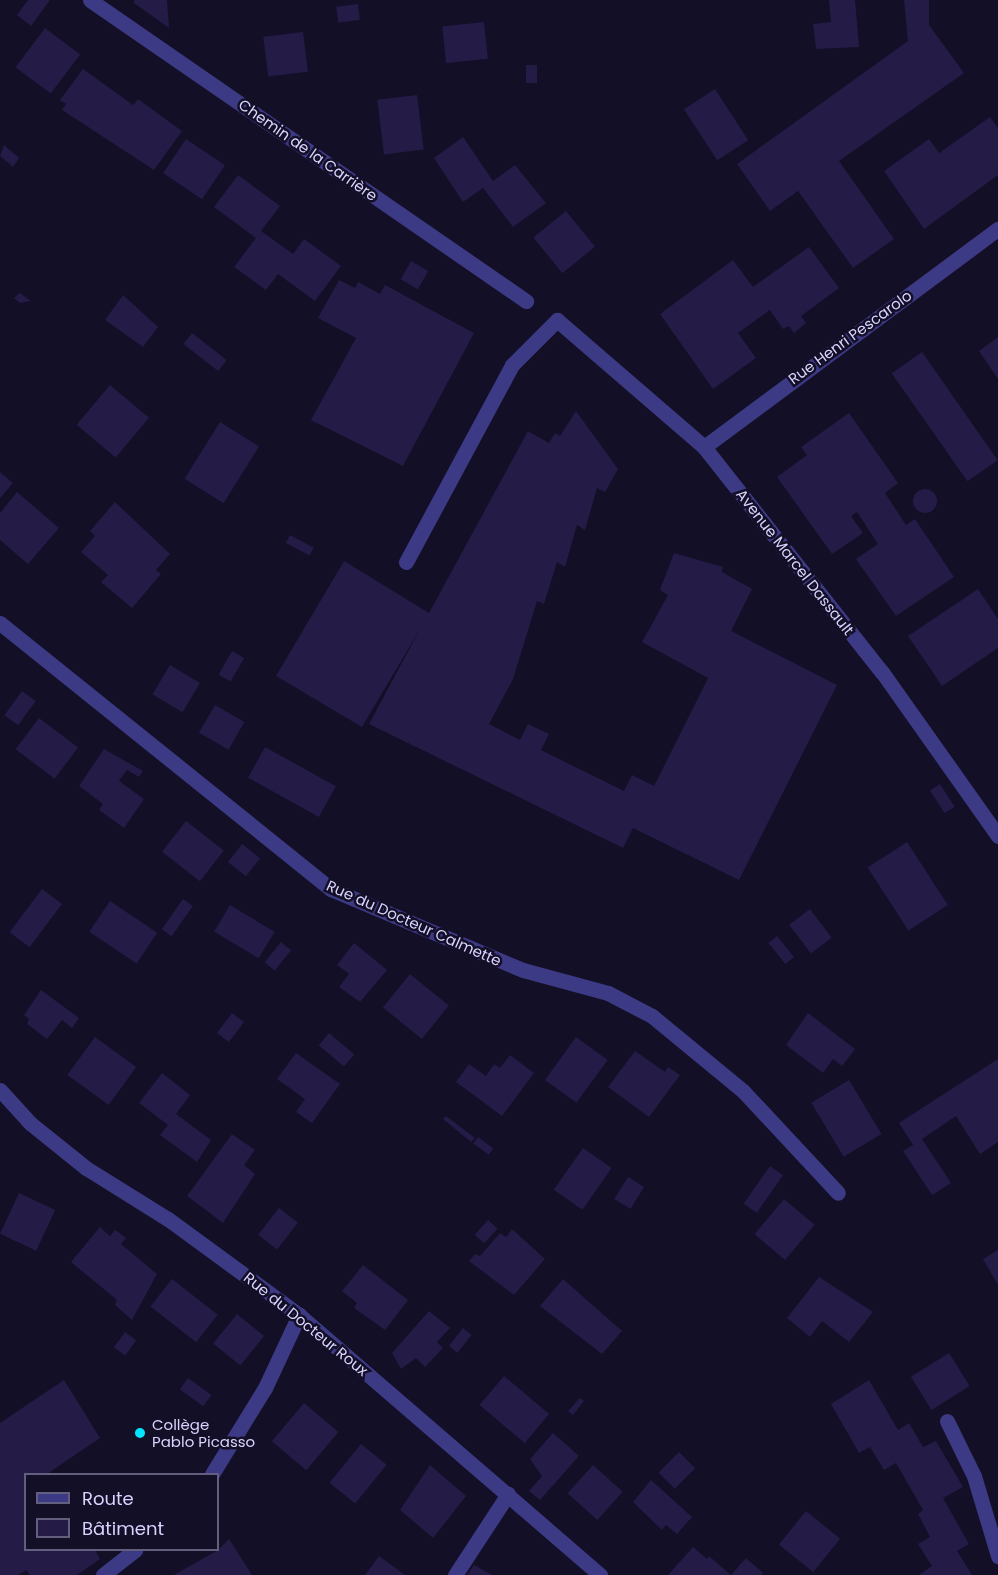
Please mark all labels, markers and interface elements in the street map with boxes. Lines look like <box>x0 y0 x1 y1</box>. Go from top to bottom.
street label: Chemin de la Carrière <box>235 95 381 205</box>
street label: Rue Henri Pescarolo <box>785 286 915 388</box>
street label: Avenue Marcel Dassault <box>732 485 858 639</box>
street label: Rue du Docteur Calmette <box>324 876 504 970</box>
street label: Rue du Docteur Roux <box>240 1268 372 1380</box>
place label: Collège Pablo Picasso <box>152 1415 255 1450</box>
marker: Collège Pablo Picasso <box>133 1426 147 1440</box>
legend <box>24 1473 219 1551</box>
text: Route <box>82 1486 134 1511</box>
text: Bâtiment <box>82 1516 164 1541</box>

